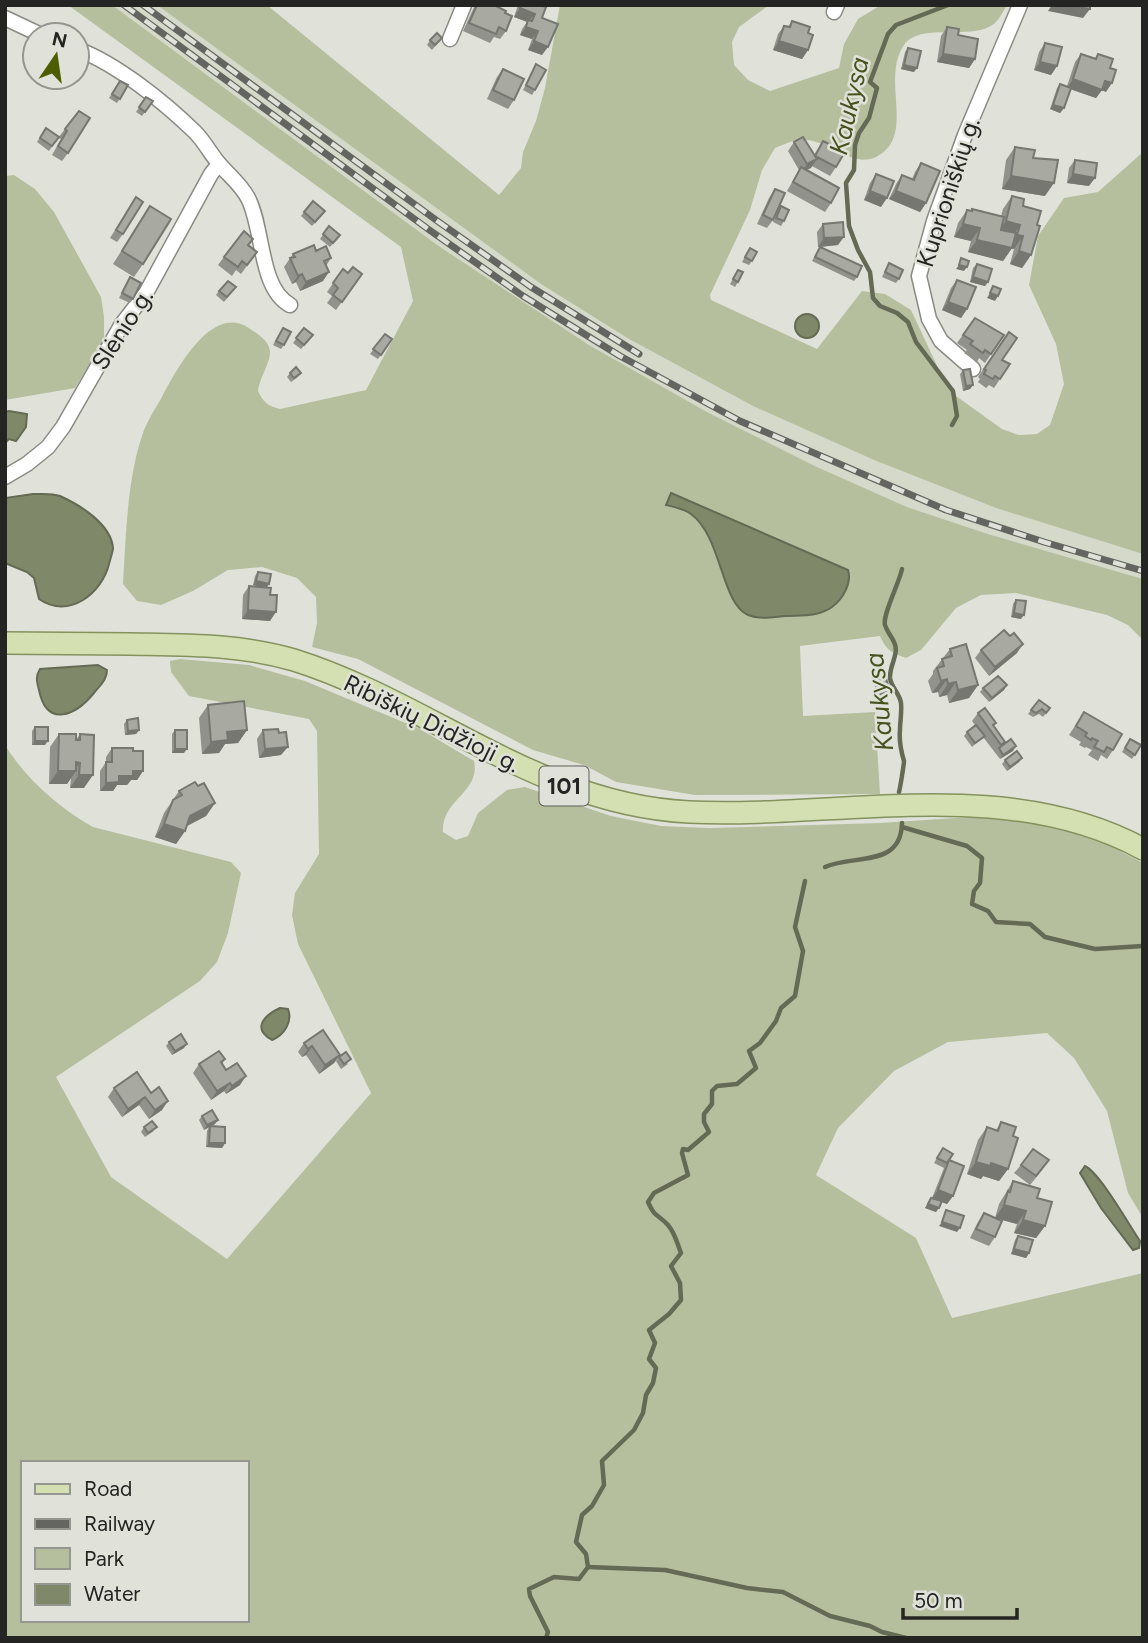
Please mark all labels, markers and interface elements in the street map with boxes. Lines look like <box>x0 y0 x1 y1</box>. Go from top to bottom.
north arrow <box>21 21 91 91</box>
text: N <box>50 27 69 53</box>
water label: Kaukysa <box>822 54 876 158</box>
street label: Kuprioniškių g. <box>910 114 986 270</box>
street label: Slėnio g. <box>85 283 159 375</box>
water label: Kaukysa <box>858 651 900 753</box>
street label: Ribiškių Didžioji g. <box>339 668 525 778</box>
road number: 101 <box>540 766 588 806</box>
legend <box>21 1461 248 1622</box>
text: Road <box>84 1476 132 1501</box>
text: Railway <box>84 1511 155 1536</box>
text: Park <box>84 1546 125 1571</box>
scale bar <box>903 1576 1017 1620</box>
text: Water <box>84 1581 140 1606</box>
text: 50 m <box>914 1588 963 1613</box>

